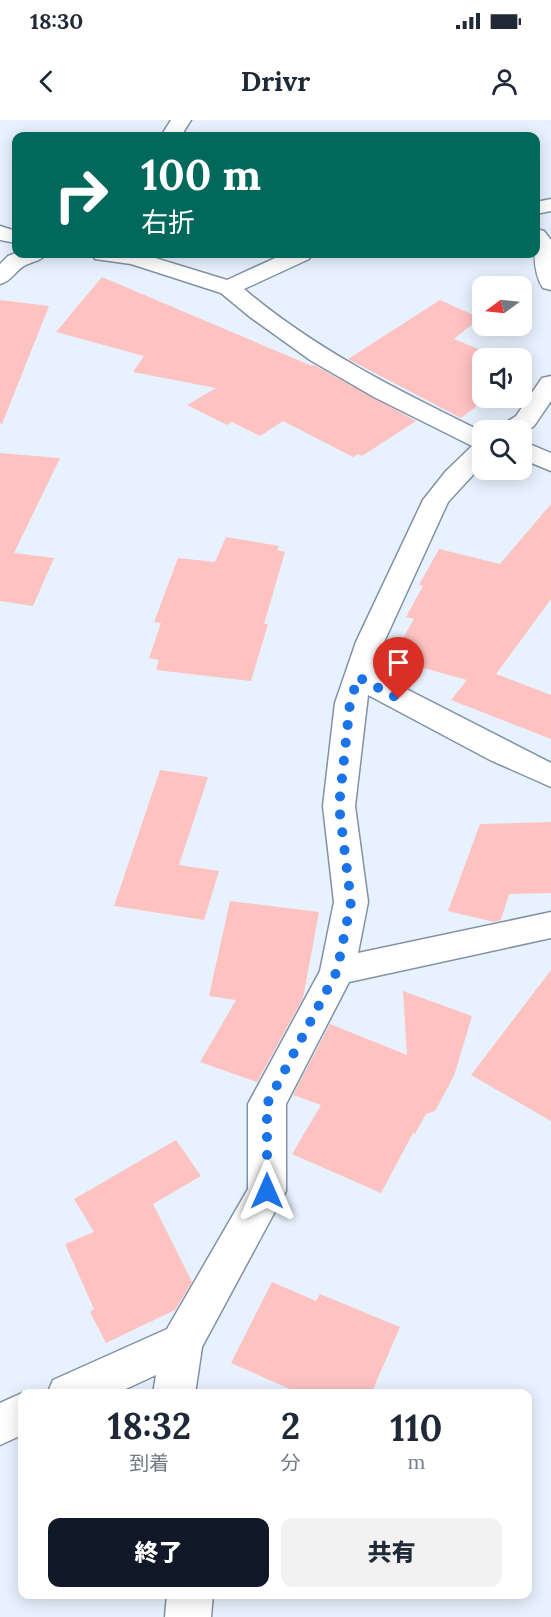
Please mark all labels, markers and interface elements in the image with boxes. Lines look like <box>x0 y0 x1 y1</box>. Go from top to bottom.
text: 18:30 <box>30 7 83 35</box>
text: Drivr <box>241 64 310 98</box>
icon: back <box>30 65 63 98</box>
icon: person <box>488 65 521 98</box>
text: 100 m <box>141 148 261 202</box>
icon: right <box>42 156 120 234</box>
text: 右折 <box>141 205 195 239</box>
north arrow <box>472 276 532 336</box>
map controls <box>472 276 532 480</box>
button: sound <box>472 348 532 408</box>
button: search <box>472 420 532 480</box>
pin <box>373 637 424 699</box>
icon: arrive <box>382 646 415 679</box>
position arrow <box>235 1159 299 1223</box>
text: 18:32 <box>108 1403 191 1449</box>
text: 2 <box>281 1403 300 1449</box>
text: 110 <box>390 1405 442 1451</box>
text: m <box>407 1449 425 1474</box>
text: 到着 <box>129 1450 169 1475</box>
text: 分 <box>281 1450 301 1475</box>
button: 終了 <box>48 1518 269 1587</box>
button: 共有 <box>281 1518 502 1587</box>

